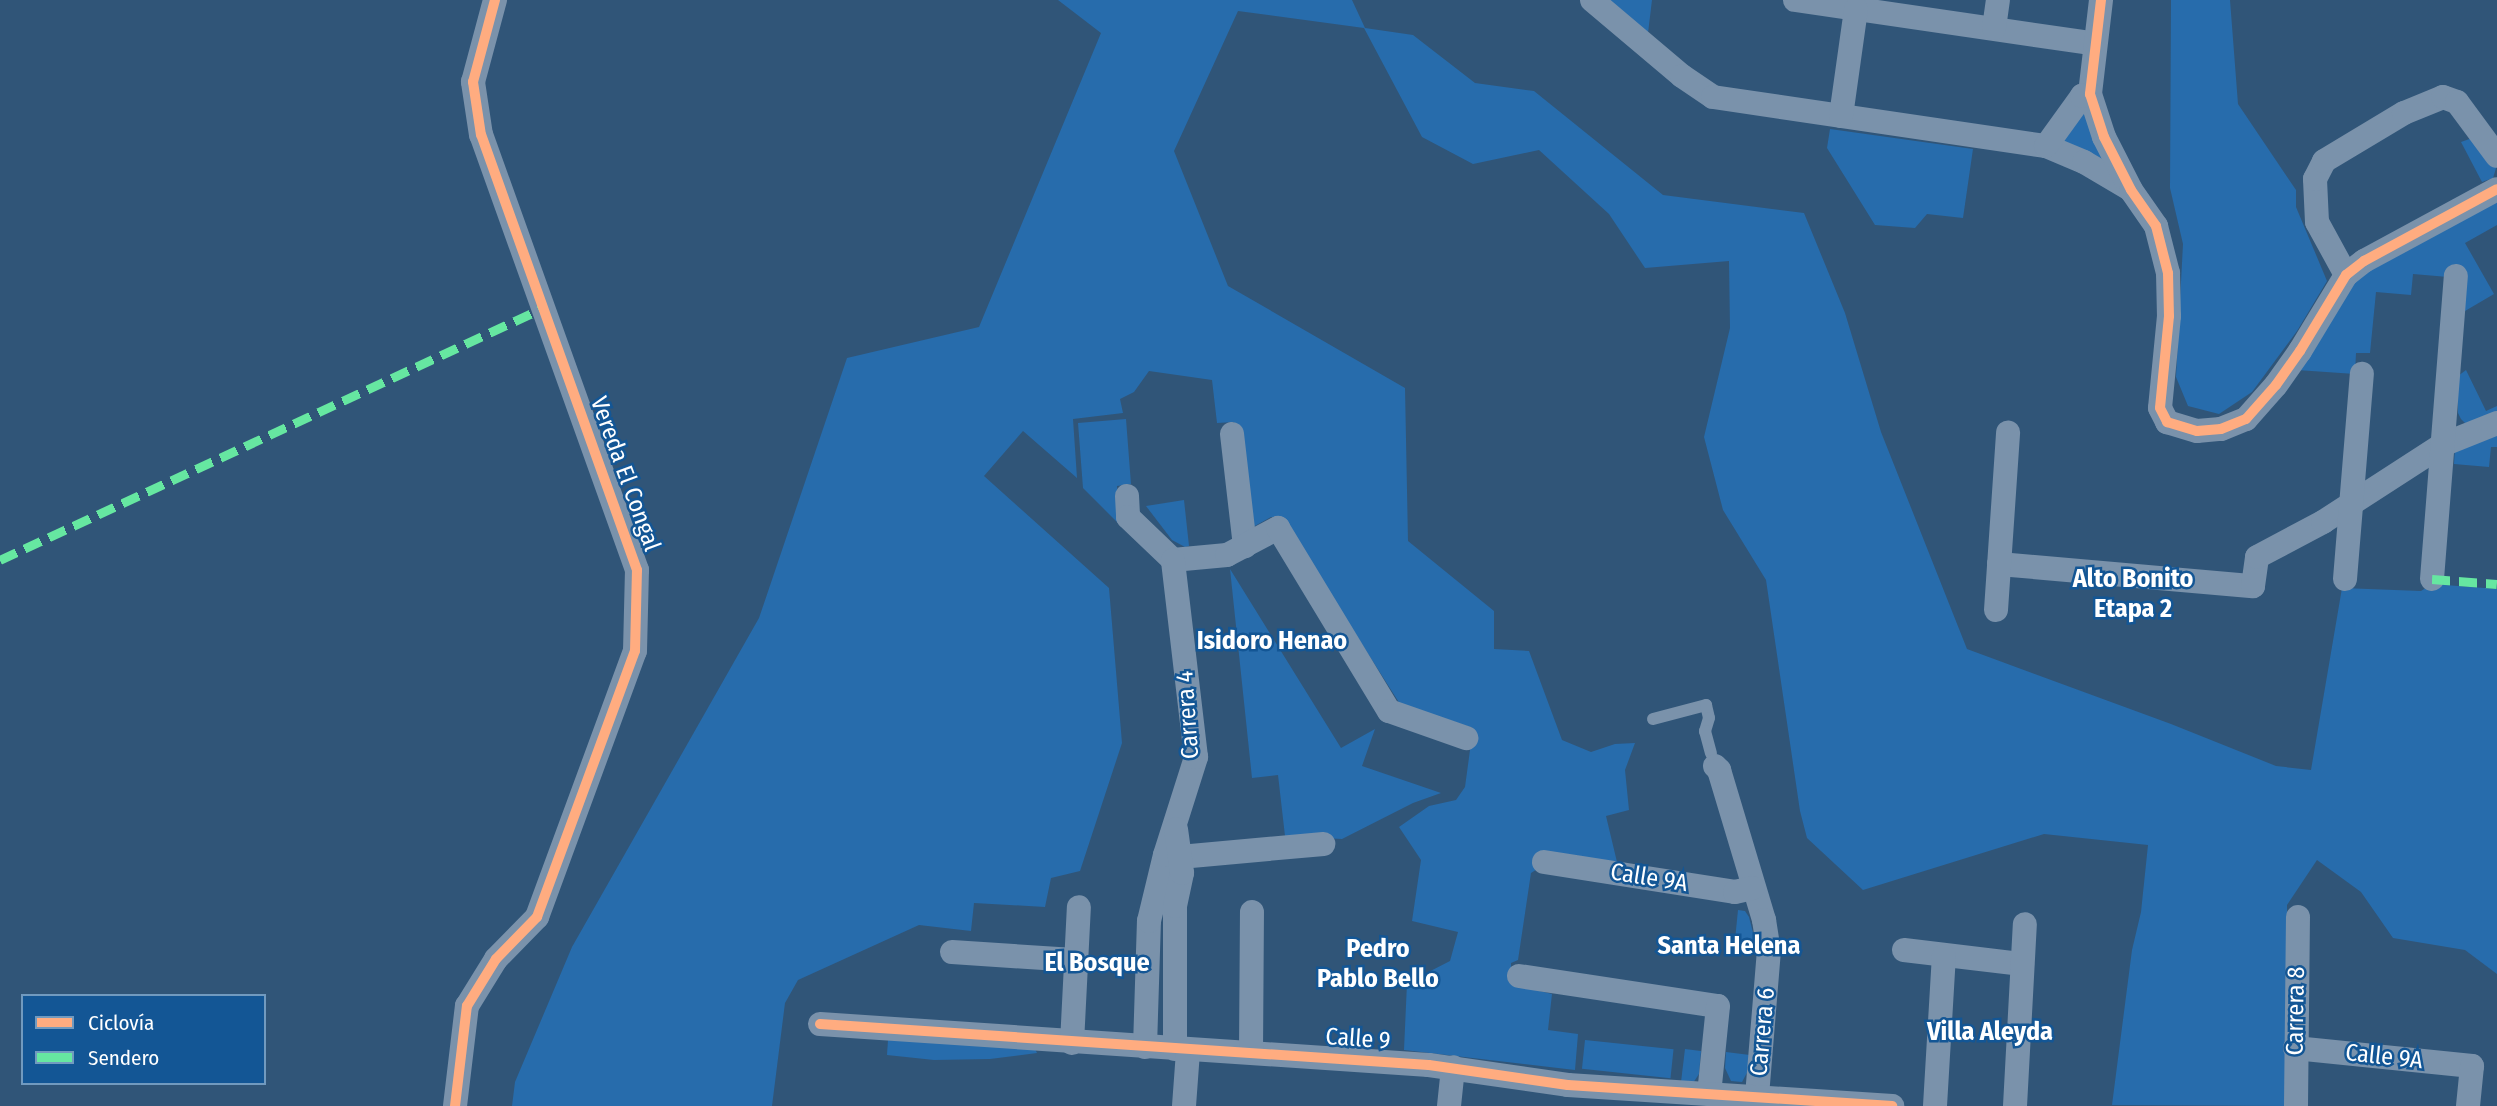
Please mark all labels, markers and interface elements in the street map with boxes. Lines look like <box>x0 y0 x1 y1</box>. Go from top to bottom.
street label: Vereda El Congal <box>584 393 666 555</box>
district label: Alto Bonito Etapa 2 <box>2073 563 2193 624</box>
district label: Isidoro Henao <box>1197 625 1347 657</box>
street label: Carrera 4 <box>1171 670 1205 760</box>
street label: Calle 9A <box>1608 858 1690 898</box>
district label: Santa Helena <box>1658 930 1800 962</box>
district label: Pedro Pablo Bello <box>1317 933 1439 995</box>
district label: El Bosque <box>1044 947 1150 979</box>
street label: Carrera 8 <box>2281 966 2311 1056</box>
street label: Carrera 6 <box>1745 987 1781 1077</box>
legend <box>21 994 266 1085</box>
text: Ciclovía <box>88 1010 154 1036</box>
district label: Villa Aleyda <box>1927 1016 2053 1048</box>
street label: Calle 9 <box>1324 1022 1392 1056</box>
street label: Calle 9A <box>2344 1039 2424 1075</box>
text: Sendero <box>88 1045 159 1071</box>

